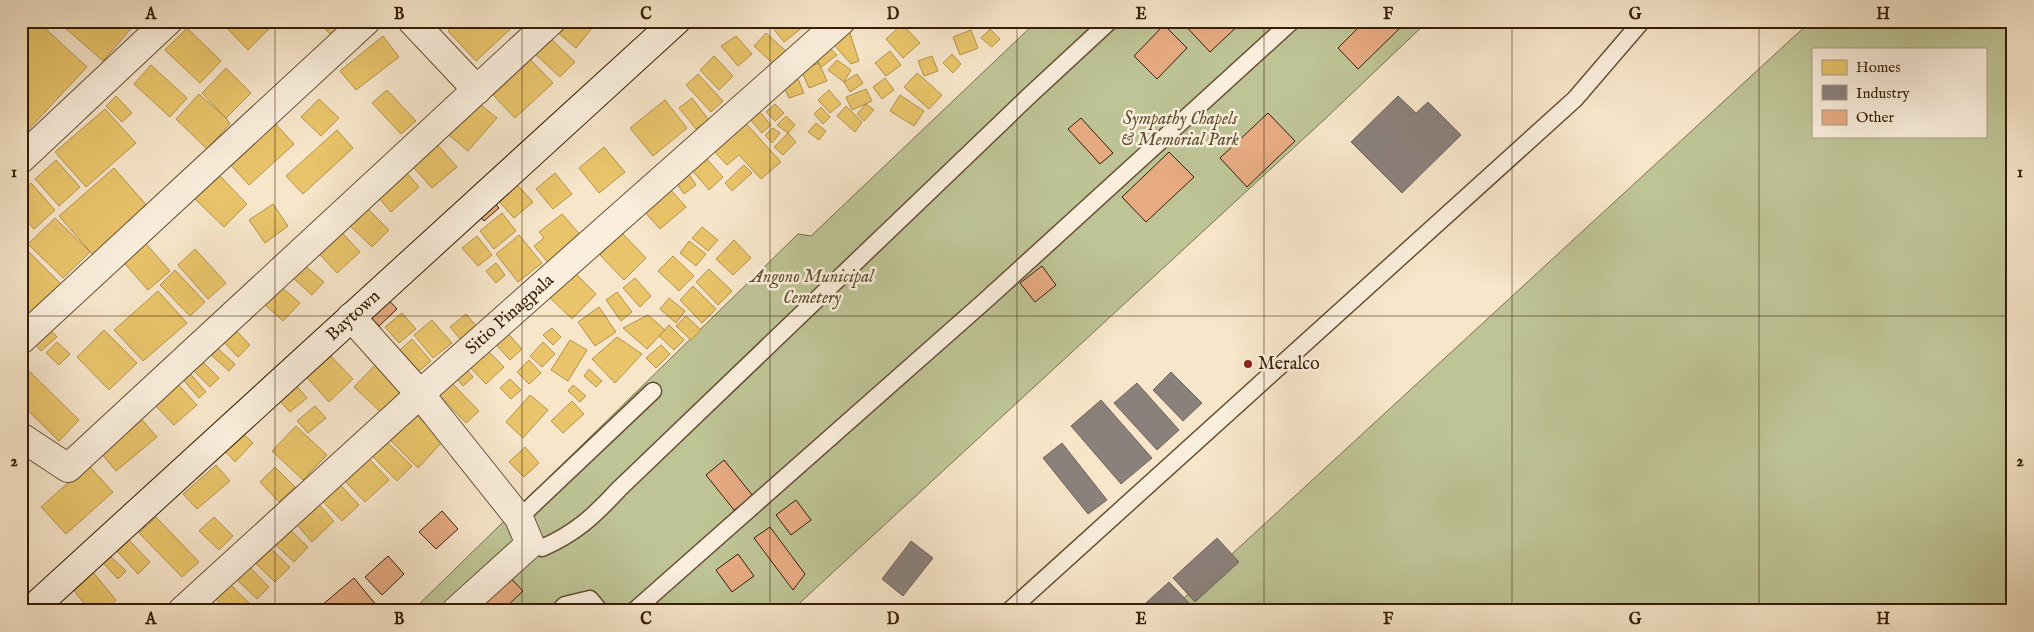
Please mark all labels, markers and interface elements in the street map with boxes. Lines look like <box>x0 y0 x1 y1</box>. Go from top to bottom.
text: A <box>145 5 158 25</box>
text: B <box>394 5 405 25</box>
text: C <box>640 5 652 25</box>
text: D <box>887 5 900 25</box>
text: E <box>1135 5 1147 25</box>
text: F <box>1383 5 1394 25</box>
text: G <box>1629 5 1642 25</box>
text: H <box>1876 5 1890 25</box>
legend <box>1812 48 1986 138</box>
text: Homes <box>1856 58 1900 77</box>
text: Industry <box>1856 84 1910 103</box>
park label: Sympathy Chapels & Memorial Park <box>1121 108 1239 152</box>
text: Other <box>1856 108 1894 127</box>
text: 1 <box>11 163 17 183</box>
text: 1 <box>2017 163 2023 183</box>
park label: Angono Municipal Cemetery <box>749 266 875 310</box>
street label: Sitio Pinagpala <box>461 269 559 360</box>
street label: Baytown <box>321 285 386 346</box>
place label: Meralco <box>1258 353 1320 376</box>
marker: Meralco <box>1242 358 1254 370</box>
text: 2 <box>10 452 18 472</box>
text: 2 <box>2016 452 2024 472</box>
text: A <box>145 610 158 630</box>
text: B <box>394 610 405 630</box>
text: C <box>640 610 652 630</box>
text: D <box>887 610 900 630</box>
text: E <box>1135 610 1147 630</box>
text: F <box>1383 610 1394 630</box>
text: G <box>1629 610 1642 630</box>
text: H <box>1876 610 1890 630</box>

